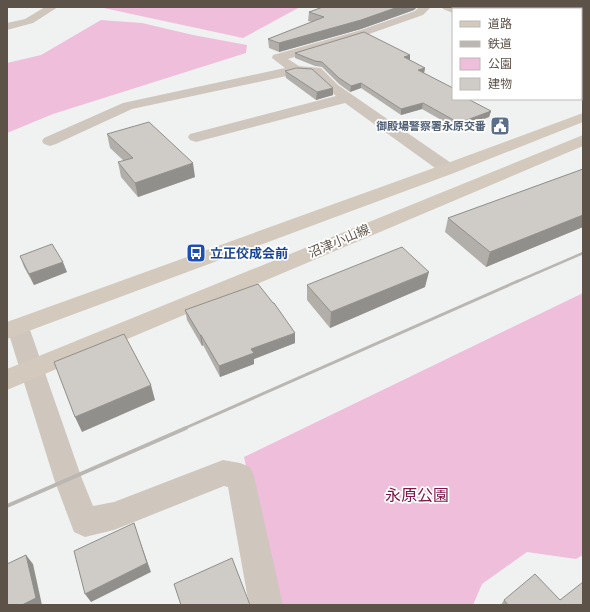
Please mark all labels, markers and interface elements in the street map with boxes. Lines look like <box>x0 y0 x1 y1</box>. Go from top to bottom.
legend <box>452 8 582 100</box>
text: 道路 <box>488 17 512 31</box>
text: 鉄道 <box>488 37 512 51</box>
text: 公園 <box>488 57 512 71</box>
text: 建物 <box>488 77 512 91</box>
public building icon: 御殿場警察署永原交番 <box>489 115 511 137</box>
place label: 御殿場警察署永原交番 <box>376 120 486 133</box>
street label: 沼津小山線 <box>306 221 372 261</box>
bus stop icon: 立正佼成会前 <box>185 242 207 264</box>
place label: 立正佼成会前 <box>210 246 288 261</box>
park label: 永原公園 <box>385 486 449 505</box>

